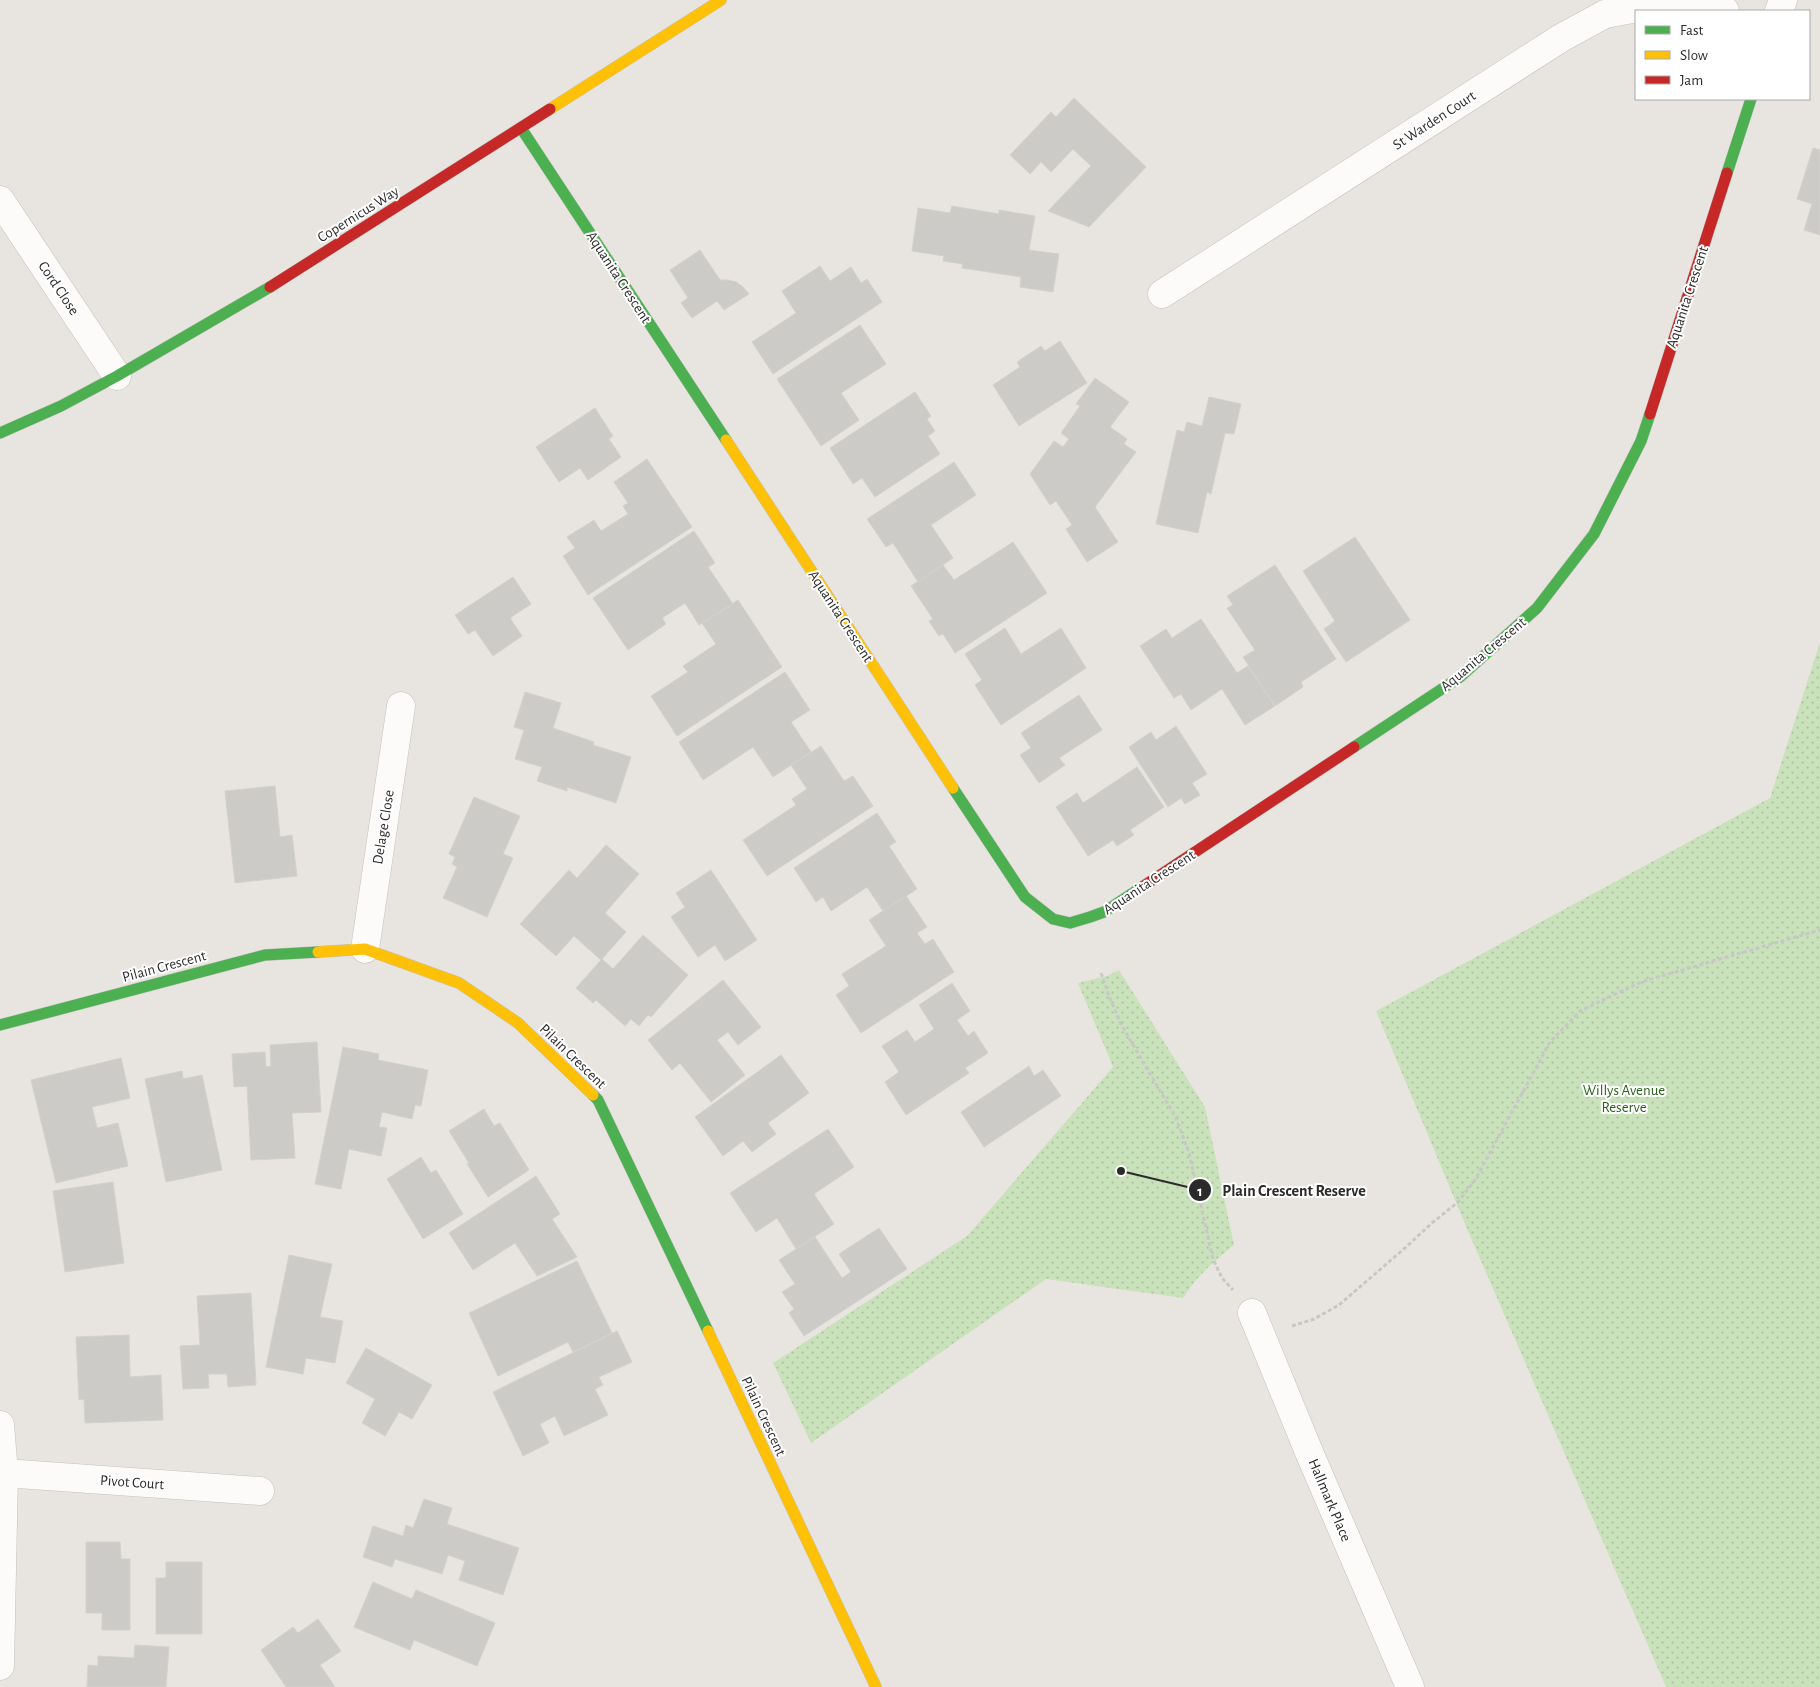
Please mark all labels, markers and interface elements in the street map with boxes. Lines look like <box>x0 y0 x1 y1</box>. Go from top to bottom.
legend <box>1635 10 1810 100</box>
text: Fast <box>1680 23 1704 38</box>
text: Slow <box>1680 48 1708 63</box>
text: Jam <box>1680 73 1703 88</box>
street label: St Warden Court <box>1390 88 1479 153</box>
street label: Copernicus Way <box>315 183 402 245</box>
street label: Aquanita Crescent <box>583 229 654 326</box>
street label: Aquanita Crescent <box>1664 244 1711 350</box>
street label: Cord Close <box>35 259 82 318</box>
street label: Aquanita Crescent <box>805 568 876 665</box>
street label: Aquanita Crescent <box>1438 614 1529 694</box>
street label: Delage Close <box>370 789 397 865</box>
street label: Aquanita Crescent <box>1101 847 1198 918</box>
street label: Pilain Crescent <box>121 948 208 985</box>
street label: Pilain Crescent <box>537 1021 609 1092</box>
park label: Willys Avenue Reserve <box>1583 1083 1665 1115</box>
callout: Plain Crescent Reserve <box>1188 1175 1376 1206</box>
text: Plain Crescent Reserve <box>1222 1183 1366 1199</box>
text: 1 <box>1197 1184 1203 1199</box>
street label: Pilain Crescent <box>739 1374 789 1459</box>
street label: Hallmark Place <box>1305 1457 1354 1544</box>
street label: Pivot Court <box>99 1473 165 1492</box>

